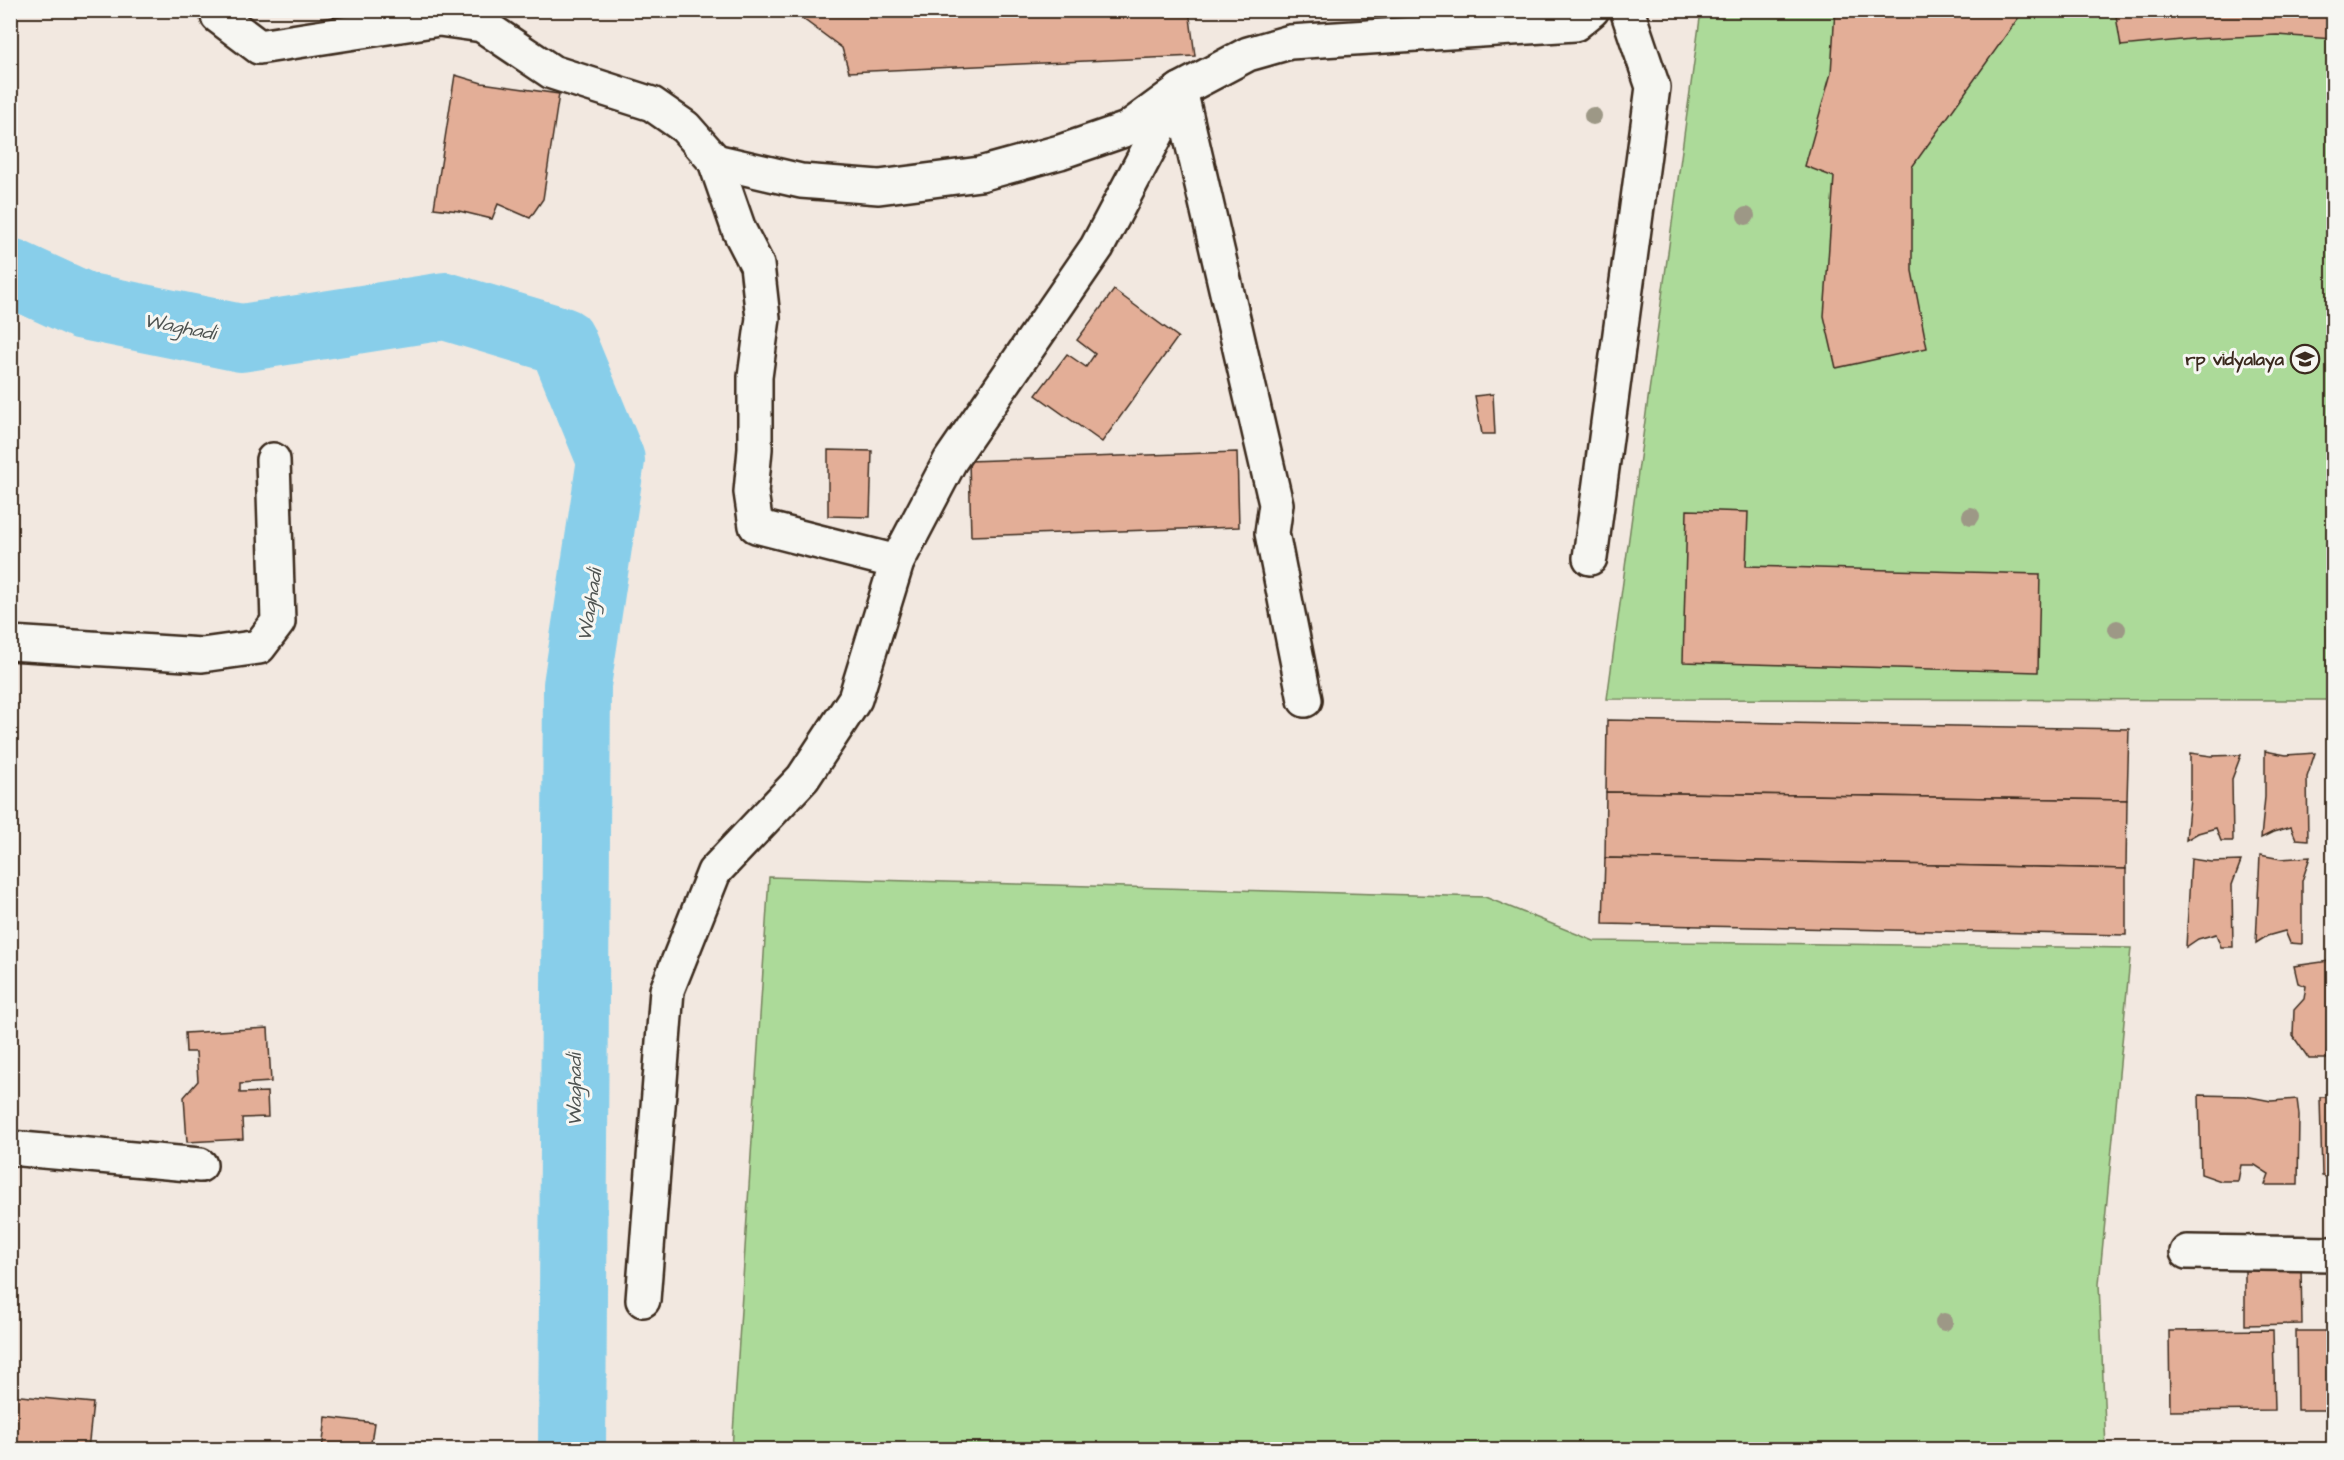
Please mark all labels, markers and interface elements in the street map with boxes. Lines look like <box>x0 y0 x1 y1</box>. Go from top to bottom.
water label: Waghadi <box>141 306 221 349</box>
school or university icon: rp vidyalaya <box>2289 343 2321 375</box>
place label: rp vidyalaya <box>2185 347 2285 373</box>
water label: Waghadi <box>570 564 611 643</box>
water label: Waghadi <box>561 1051 590 1126</box>

